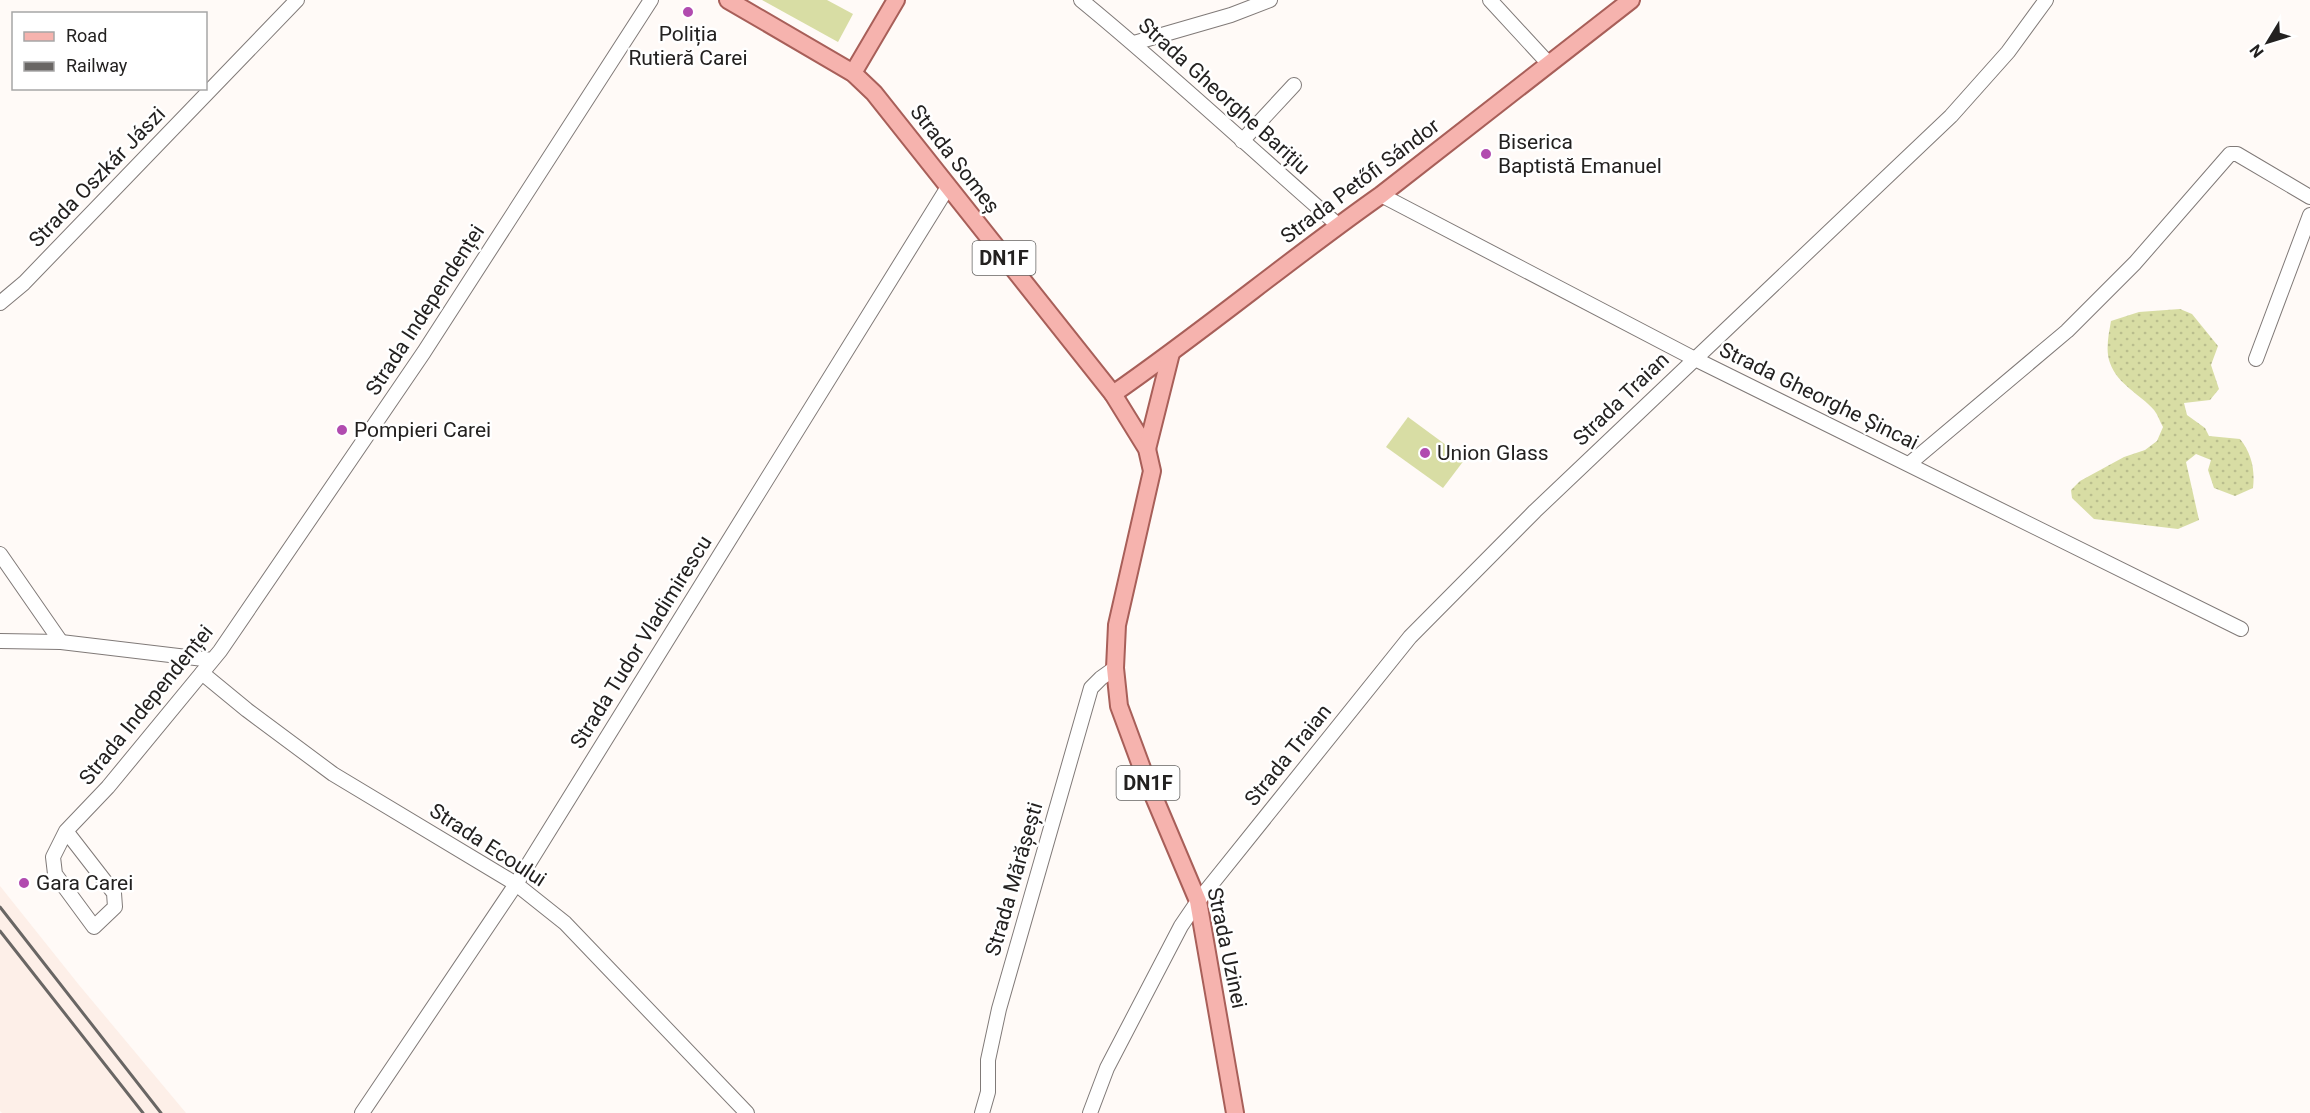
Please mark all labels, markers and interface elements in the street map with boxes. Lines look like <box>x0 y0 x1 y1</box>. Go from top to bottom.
marker: Poliția Rutieră Carei <box>681 5 695 19</box>
legend <box>12 12 207 90</box>
north arrow <box>2238 12 2298 72</box>
street label: Strada Gheorghe Barițiu <box>1133 13 1314 180</box>
place label: Poliția Rutieră Carei <box>628 22 748 70</box>
text: Road <box>66 25 107 46</box>
text: N <box>2246 41 2268 61</box>
text: Railway <box>66 55 128 76</box>
street label: Strada Someș <box>905 100 1005 218</box>
street label: Strada Oszkár Jászi <box>24 102 170 252</box>
street label: Strada Petőfi Sándor <box>1276 114 1444 248</box>
place label: Biserica Baptistă Emanuel <box>1498 130 1662 178</box>
marker: Biserica Baptistă Emanuel <box>1479 147 1493 161</box>
street label: Strada Independenței <box>361 220 490 400</box>
road number: DN1F <box>972 241 1036 275</box>
street label: Strada Gheorghe Șincai <box>1716 337 1922 455</box>
street label: Strada Traian <box>1568 347 1674 451</box>
place label: Pompieri Carei <box>354 418 491 442</box>
marker: Pompieri Carei <box>335 423 349 437</box>
place label: Union Glass <box>1437 441 1549 465</box>
marker: Union Glass <box>1418 446 1432 460</box>
street label: Strada Tudor Vladimirescu <box>565 531 717 753</box>
street label: Strada Independenței <box>74 620 219 790</box>
street label: Strada Traian <box>1240 699 1336 811</box>
road number: DN1F <box>1116 766 1180 800</box>
street label: Strada Ecoului <box>425 798 551 892</box>
street label: Strada Mărășești <box>981 799 1047 959</box>
place label: Gara Carei <box>36 871 133 895</box>
marker: Gara Carei <box>17 876 31 890</box>
street label: Strada Uzinei <box>1202 885 1252 1011</box>

